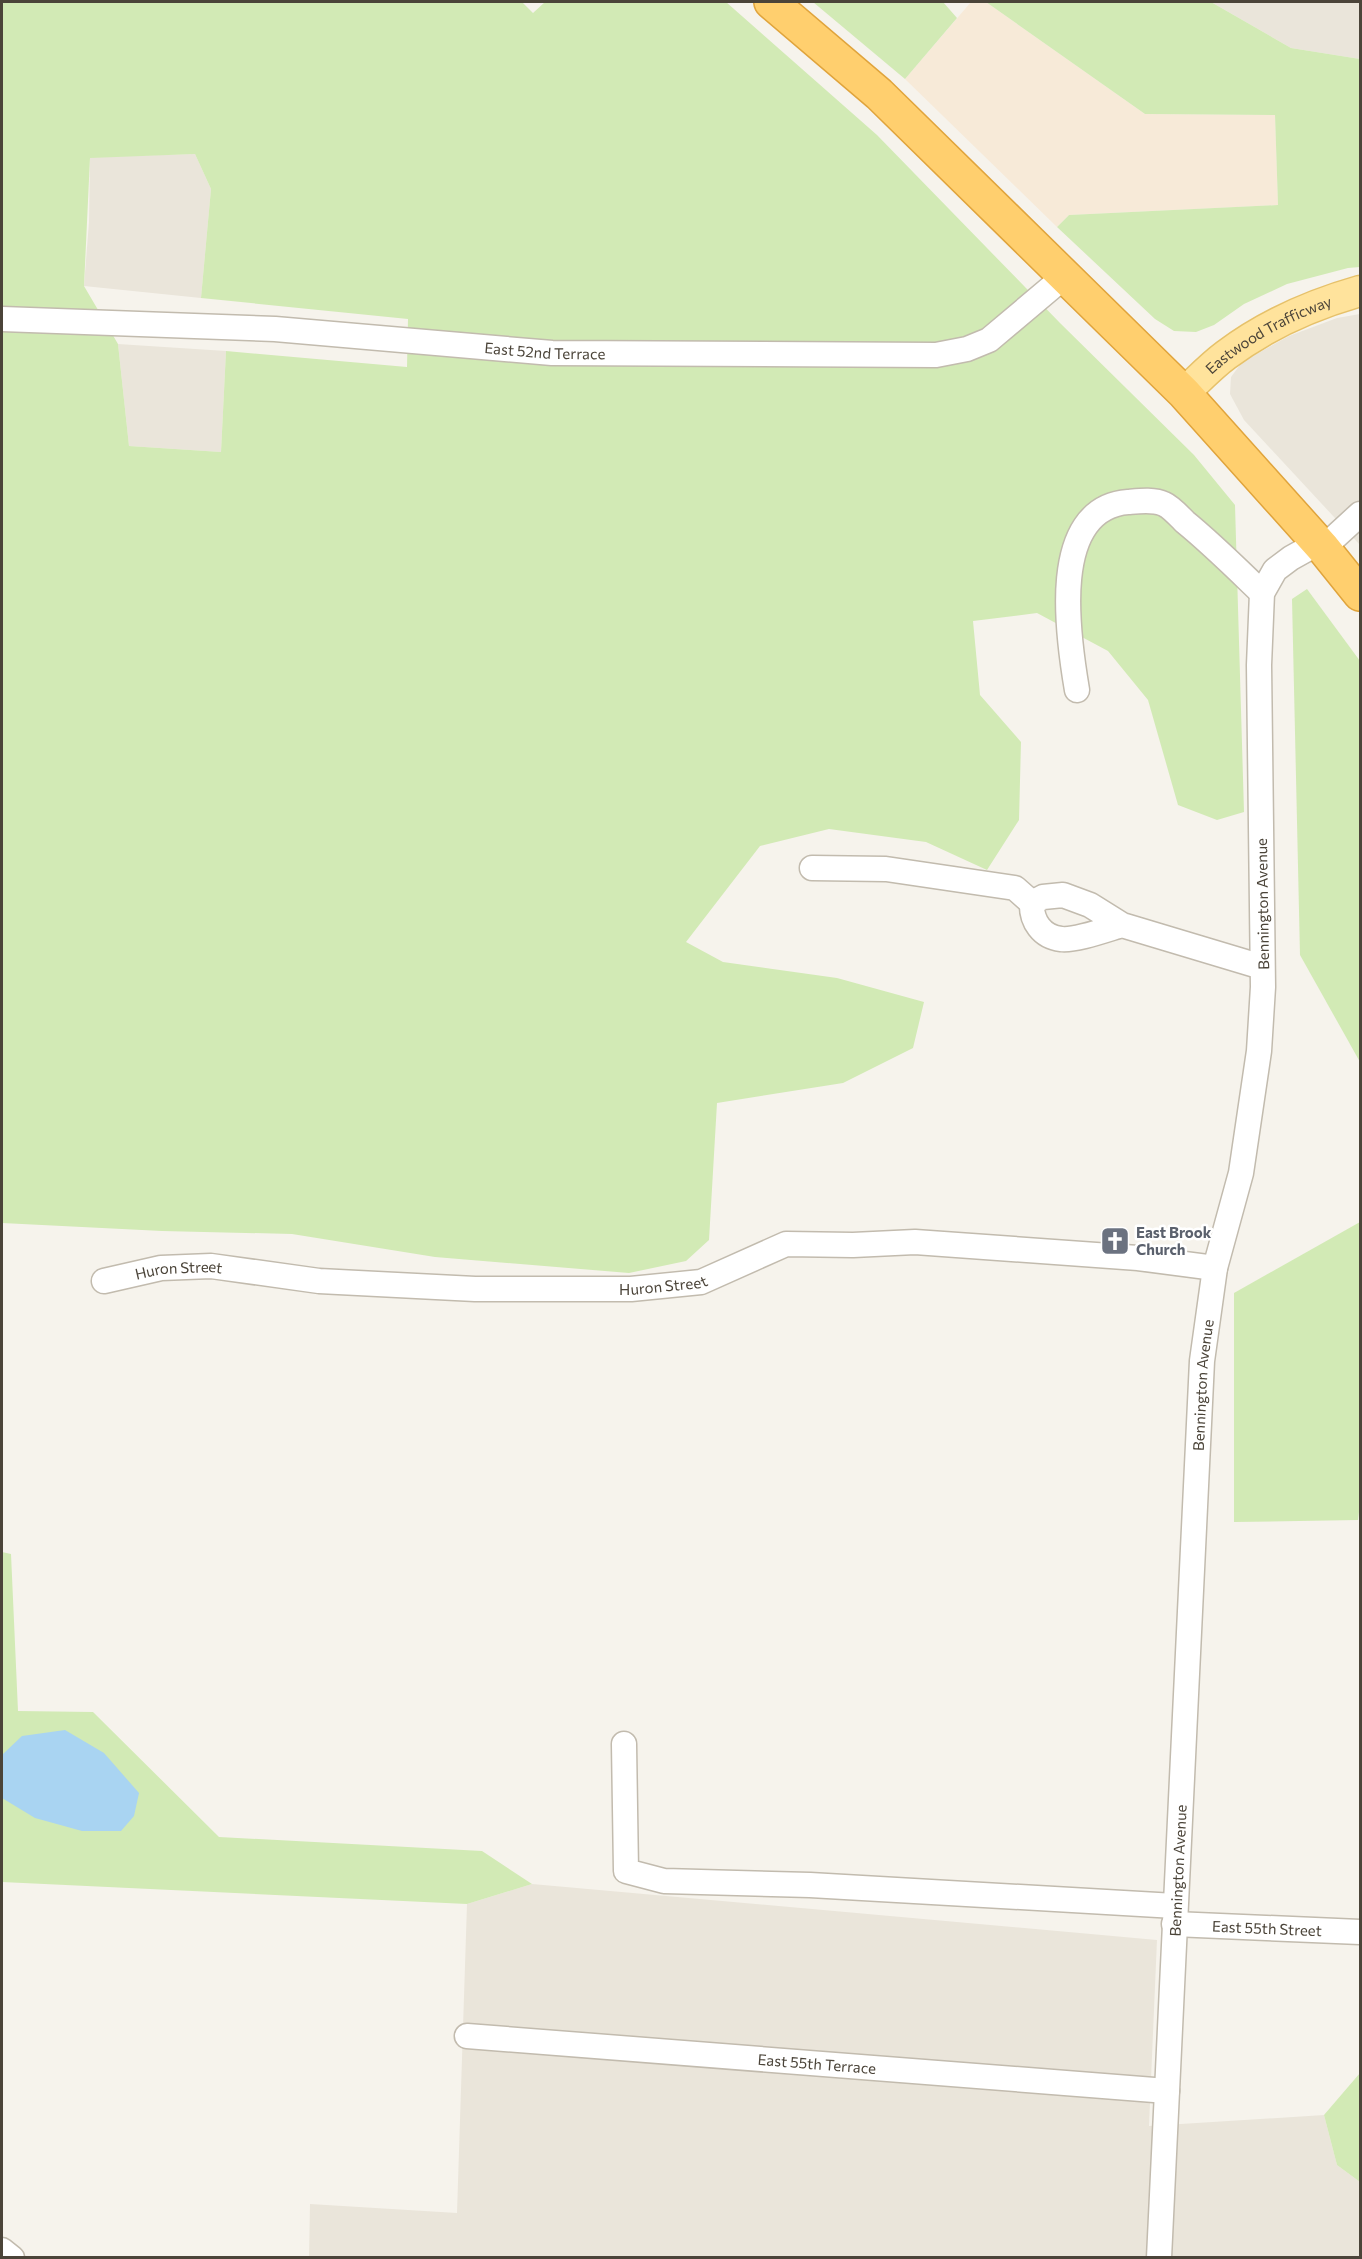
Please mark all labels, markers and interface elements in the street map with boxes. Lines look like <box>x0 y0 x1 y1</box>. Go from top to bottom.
street label: Eastwood Trafficway <box>1201 292 1334 377</box>
street label: East 52nd Terrace <box>484 338 605 362</box>
street label: Bennington Avenue <box>1252 838 1272 970</box>
place label: East Brook Church <box>1136 1223 1212 1258</box>
church icon: East Brook Church <box>1099 1225 1131 1257</box>
street label: Huron Street <box>133 1257 224 1283</box>
street label: Huron Street <box>619 1271 710 1298</box>
street label: Bennington Avenue <box>1189 1318 1217 1451</box>
street label: Bennington Avenue <box>1165 1804 1190 1937</box>
street label: East 55th Street <box>1212 1917 1322 1939</box>
street label: East 55th Terrace <box>757 2050 877 2077</box>

